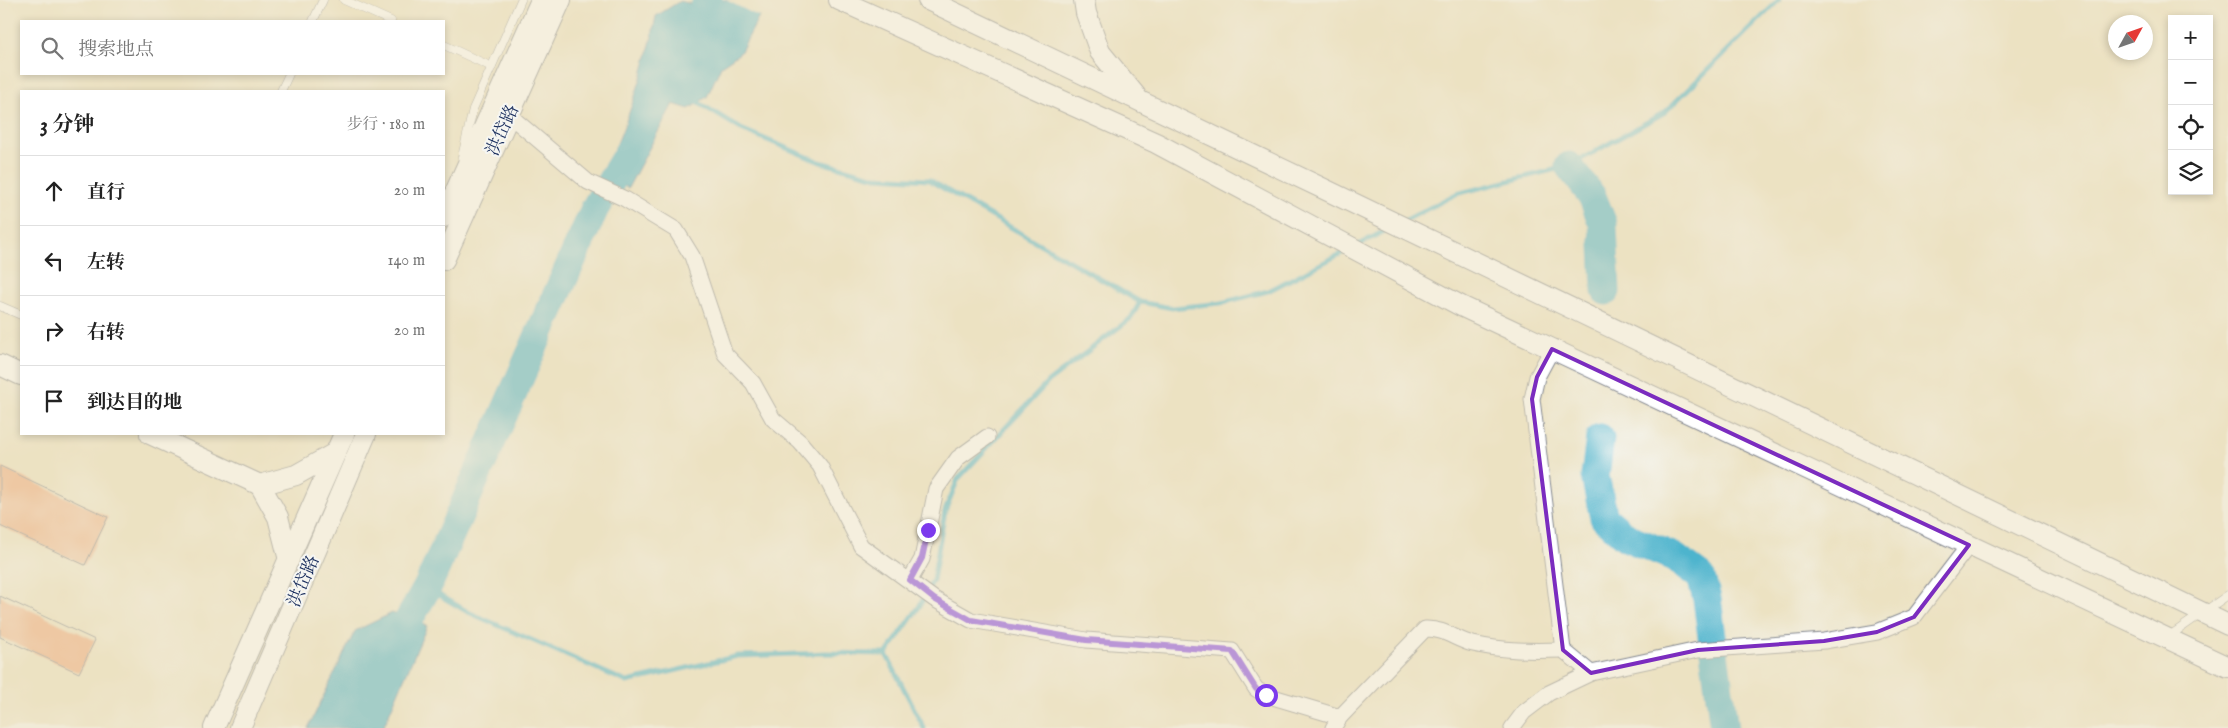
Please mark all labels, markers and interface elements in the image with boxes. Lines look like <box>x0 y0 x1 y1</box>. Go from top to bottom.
north arrow <box>2108 15 2153 60</box>
map controls <box>2168 15 2213 195</box>
button: + <box>2168 15 2213 60</box>
search box <box>20 20 445 75</box>
icon: search <box>38 34 66 62</box>
text: 搜索地点 <box>78 38 154 62</box>
button: − <box>2168 60 2213 105</box>
street label: 洪岱路 <box>482 101 525 160</box>
button: locate <box>2168 105 2213 150</box>
text: 3 分钟 <box>40 112 94 139</box>
text: 步行 · 180 m <box>347 115 425 135</box>
button: layers <box>2168 150 2213 195</box>
icon: ahead <box>40 177 68 205</box>
text: 直行 <box>87 181 125 205</box>
text: 20 m <box>394 181 425 201</box>
icon: left <box>40 247 68 275</box>
text: 左转 <box>87 251 125 275</box>
text: 140 m <box>387 251 425 271</box>
icon: right <box>40 317 68 345</box>
text: 右转 <box>87 321 125 345</box>
text: 20 m <box>394 321 425 341</box>
icon: arrive <box>40 387 68 415</box>
text: 到达目的地 <box>87 391 182 415</box>
route end <box>917 519 940 542</box>
street label: 洪岱路 <box>283 552 326 611</box>
route start <box>1255 684 1278 707</box>

